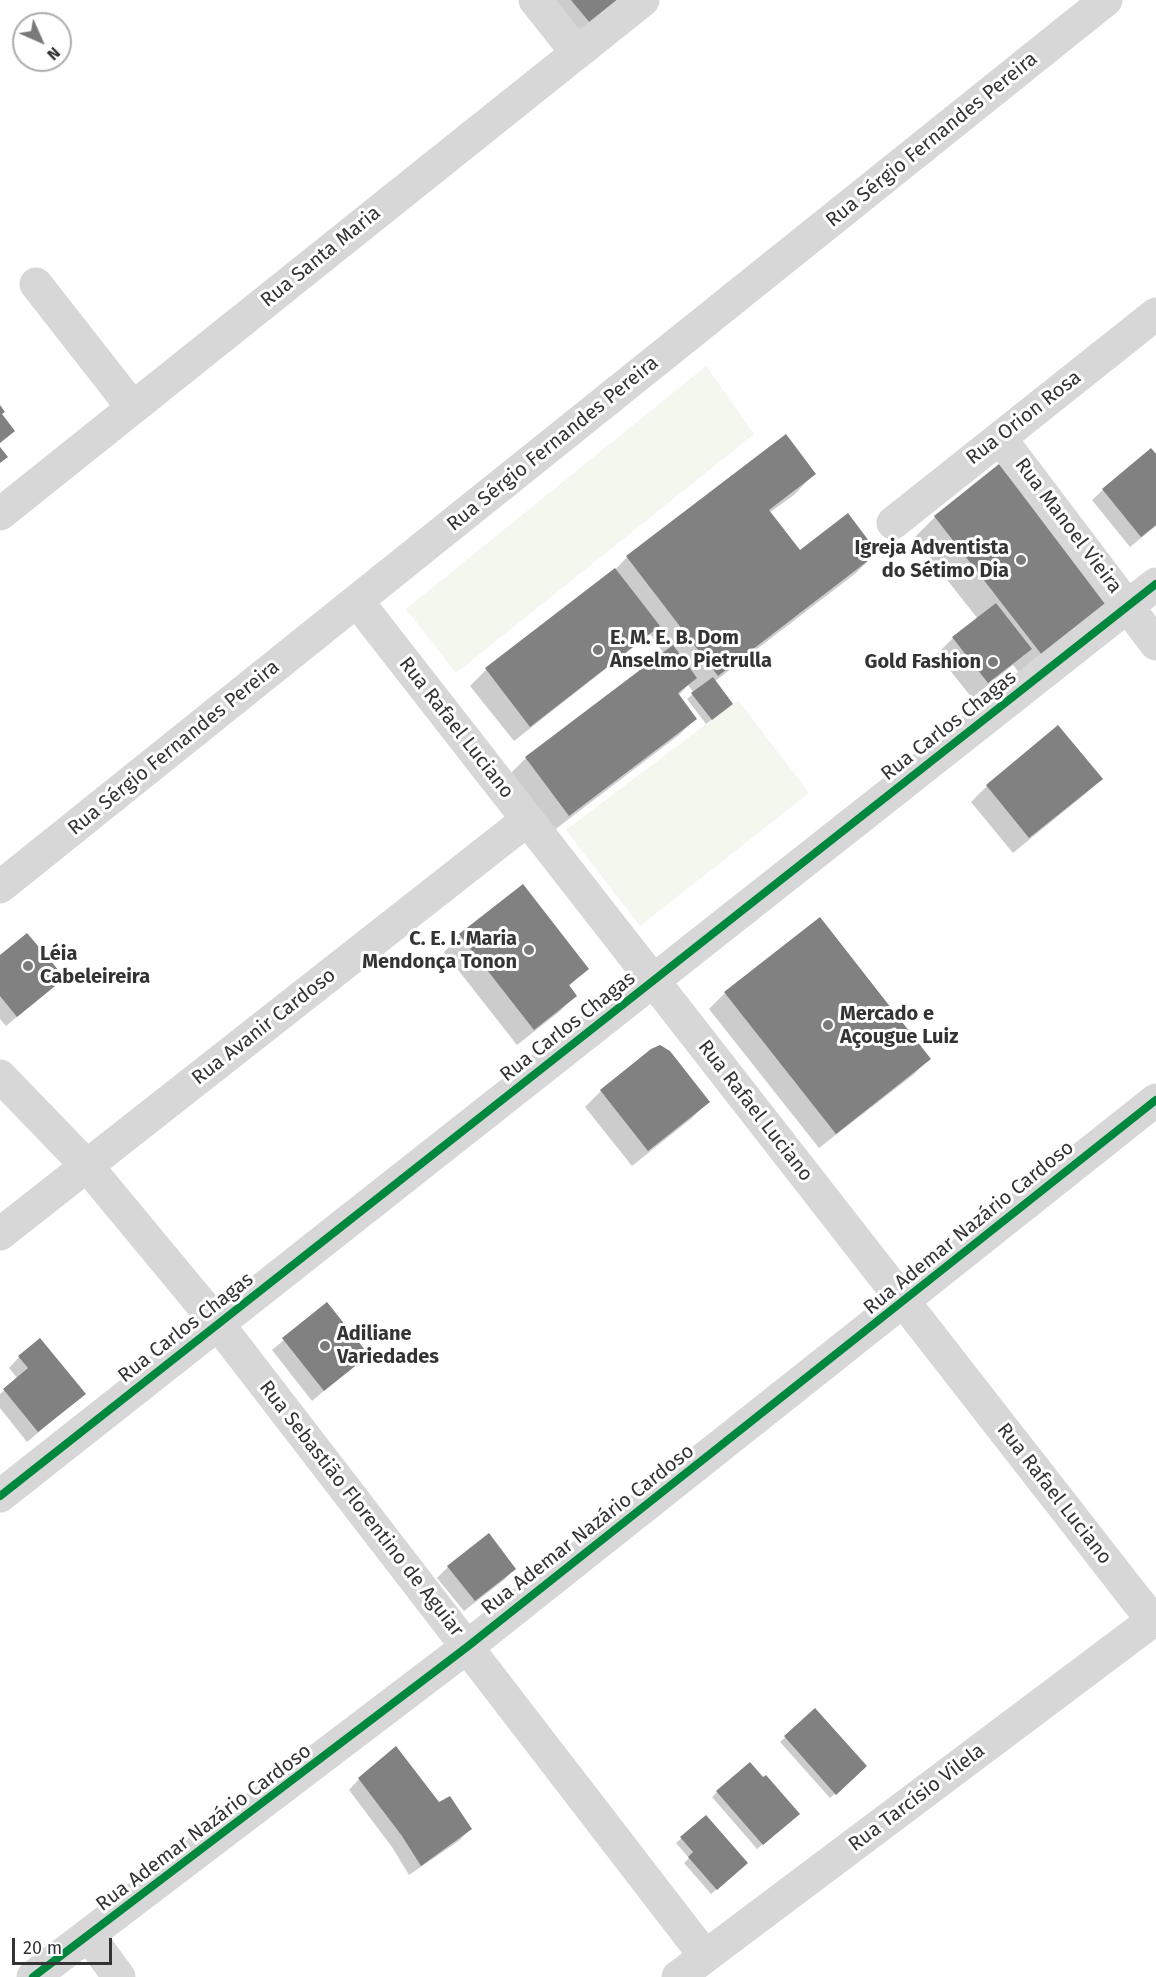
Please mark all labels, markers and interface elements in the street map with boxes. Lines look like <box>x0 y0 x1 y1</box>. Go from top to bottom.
north arrow <box>12 12 72 72</box>
text: N <box>43 43 64 64</box>
street label: Rua Sérgio Fernandes Pereira <box>821 47 1043 233</box>
street label: Rua Santa Maria <box>256 201 386 313</box>
street label: Rua Sérgio Fernandes Pereira <box>442 351 664 537</box>
street label: Rua Orion Rosa <box>962 366 1086 470</box>
street label: Rua Manoel Vieira <box>1009 454 1127 598</box>
place label: Igreja Adventista do Sétimo Dia <box>854 536 1009 583</box>
marker: Igreja Adventista do Sétimo Dia <box>1014 553 1028 567</box>
place label: E. M. E. B. Dom Anselmo Pietrulla <box>610 626 772 673</box>
marker: E. M. E. B. Dom Anselmo Pietrulla <box>591 643 605 657</box>
place label: Gold Fashion <box>864 650 981 674</box>
street label: Rua Rafael Luciano <box>393 653 519 803</box>
street label: Rua Sérgio Fernandes Pereira <box>63 655 285 841</box>
marker: Gold Fashion <box>986 655 1000 669</box>
street label: Rua Carlos Chagas <box>877 666 1021 786</box>
place label: C. E. I. Maria Mendonça Tonon <box>362 927 517 974</box>
place label: Léia Cabeleireira <box>40 942 150 989</box>
marker: C. E. I. Maria Mendonça Tonon <box>522 943 536 957</box>
marker: Léia Cabeleireira <box>21 959 35 973</box>
street label: Rua Avanir Cardoso <box>187 963 341 1091</box>
street label: Rua Carlos Chagas <box>496 967 640 1087</box>
place label: Mercado e Açougue Luiz <box>840 1002 958 1049</box>
marker: Mercado e Açougue Luiz <box>821 1018 835 1032</box>
street label: Rua Rafael Luciano <box>692 1036 818 1186</box>
street label: Rua Ademar Nazário Cardoso <box>859 1136 1079 1320</box>
street label: Rua Carlos Chagas <box>114 1268 258 1388</box>
place label: Adiliane Variedades <box>337 1322 439 1369</box>
marker: Adiliane Variedades <box>318 1339 332 1353</box>
street label: Rua Sebastião Florentino de Aguiar <box>254 1376 468 1642</box>
street label: Rua Rafael Luciano <box>991 1419 1117 1569</box>
street label: Rua Ademar Nazário Cardoso <box>477 1440 699 1620</box>
street label: Rua Ademar Nazário Cardoso <box>92 1739 316 1917</box>
street label: Rua Tarcísio Vilela <box>844 1739 990 1857</box>
scale bar <box>15 1926 116 1964</box>
text: 20 m <box>23 1937 62 1959</box>

